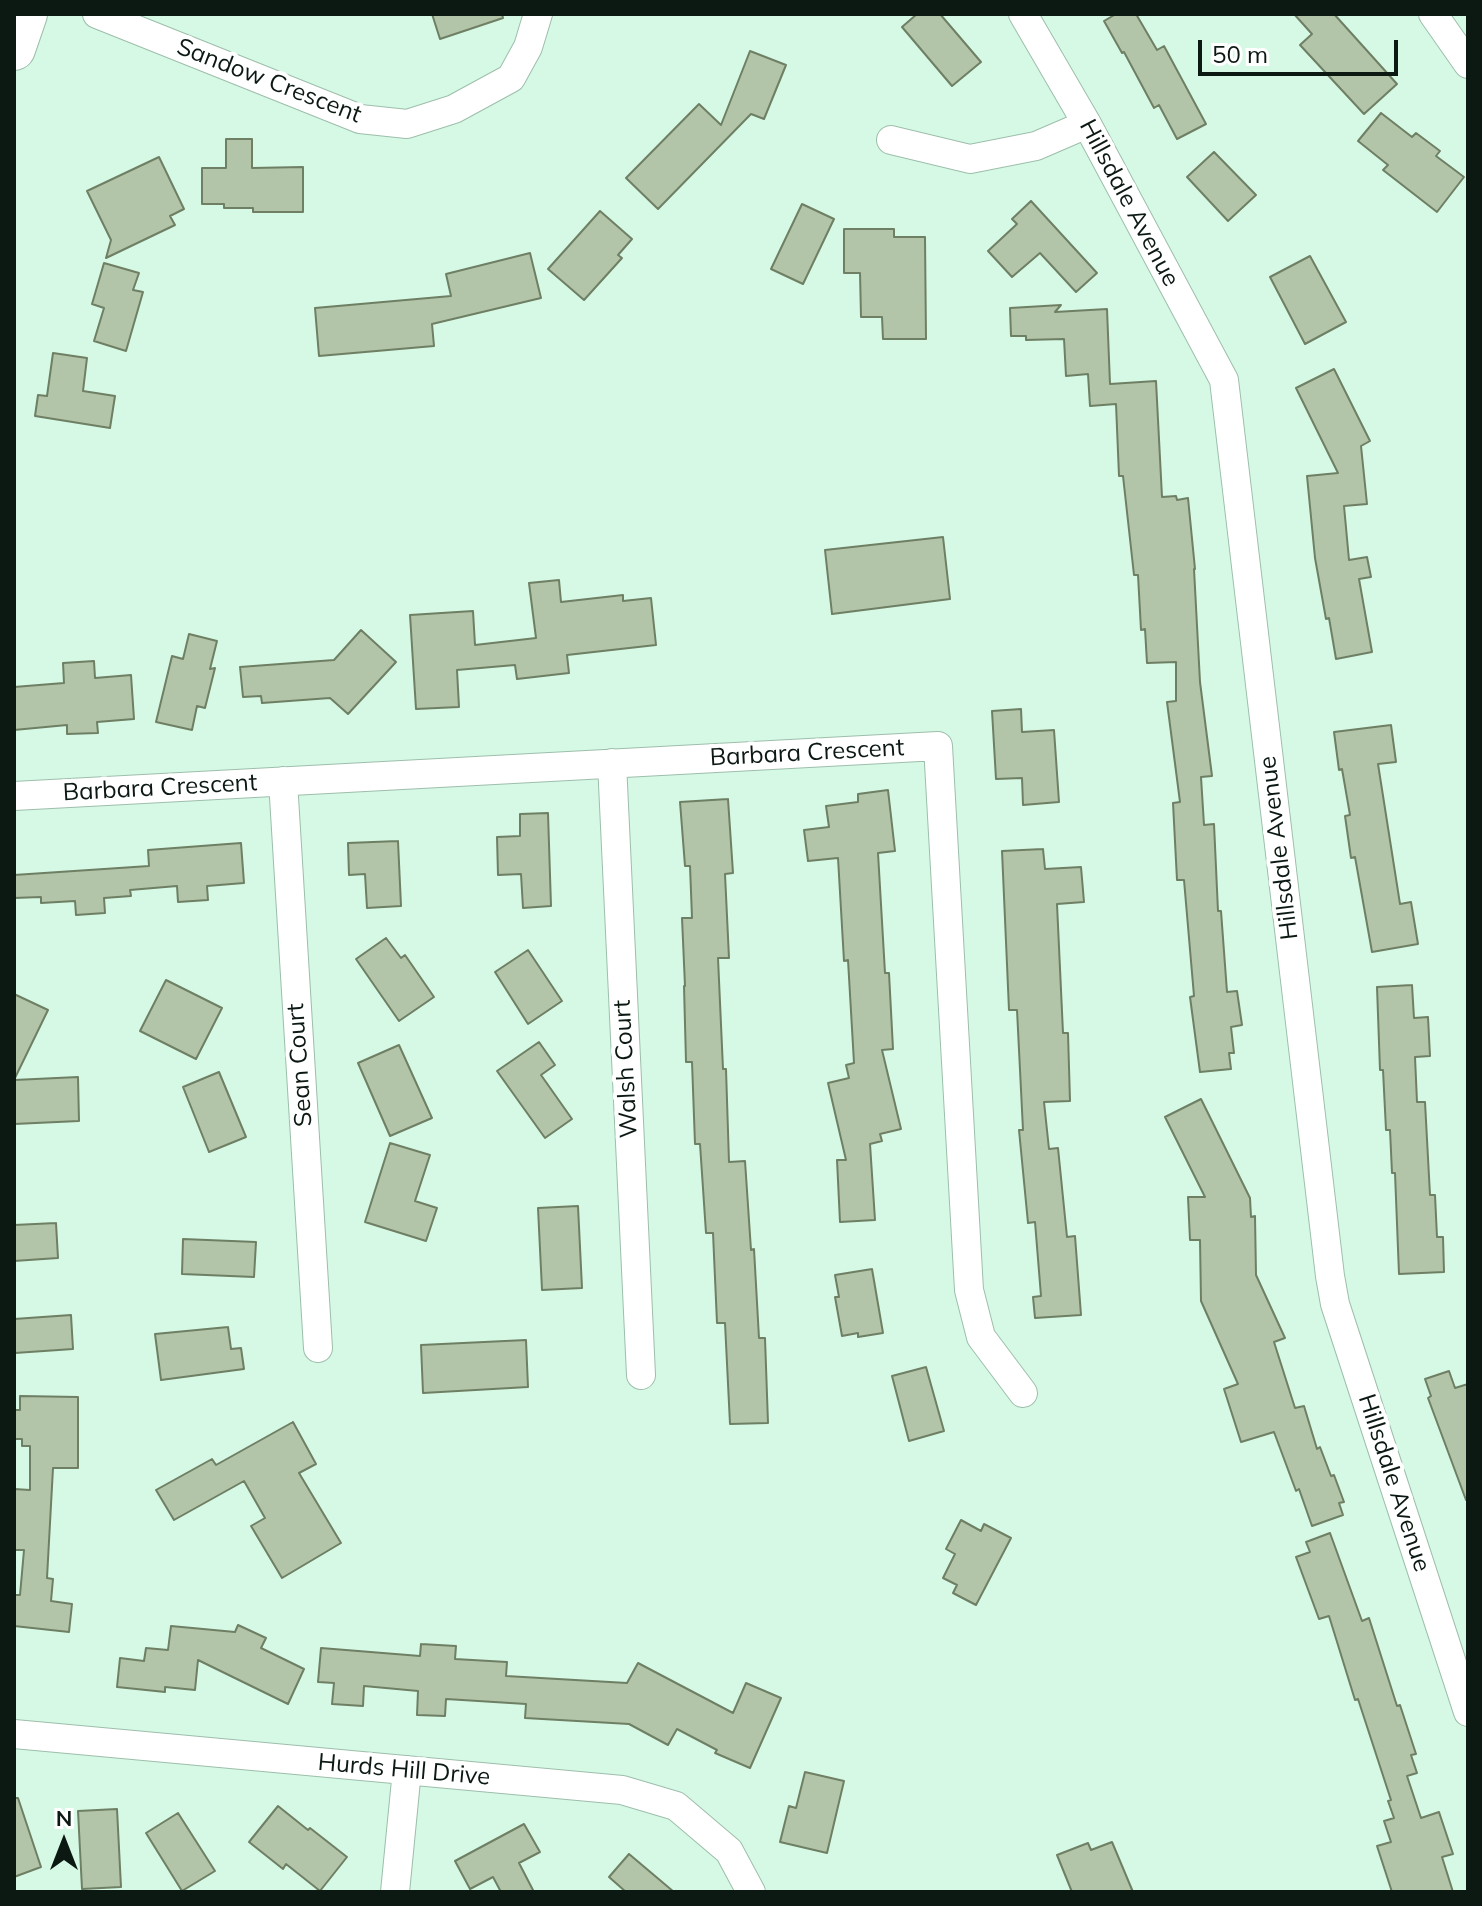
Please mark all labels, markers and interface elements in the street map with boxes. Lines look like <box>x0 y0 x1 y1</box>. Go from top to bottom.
scale bar <box>1202 24 1402 74</box>
street label: Sandow Crescent <box>173 33 365 129</box>
text: 50 m <box>1212 39 1268 69</box>
street label: Hillsdale Avenue <box>1073 115 1185 291</box>
street label: Barbara Crescent <box>709 734 905 772</box>
street label: Hillsdale Avenue <box>1253 755 1305 941</box>
street label: Barbara Crescent <box>62 769 258 807</box>
street label: Walsh Court <box>608 999 644 1139</box>
street label: Sean Court <box>281 1002 319 1128</box>
street label: Hillsdale Avenue <box>1352 1391 1436 1575</box>
street label: Hurds Hill Drive <box>317 1748 491 1792</box>
north arrow <box>24 1802 104 1882</box>
text: N <box>56 1804 72 1832</box>

